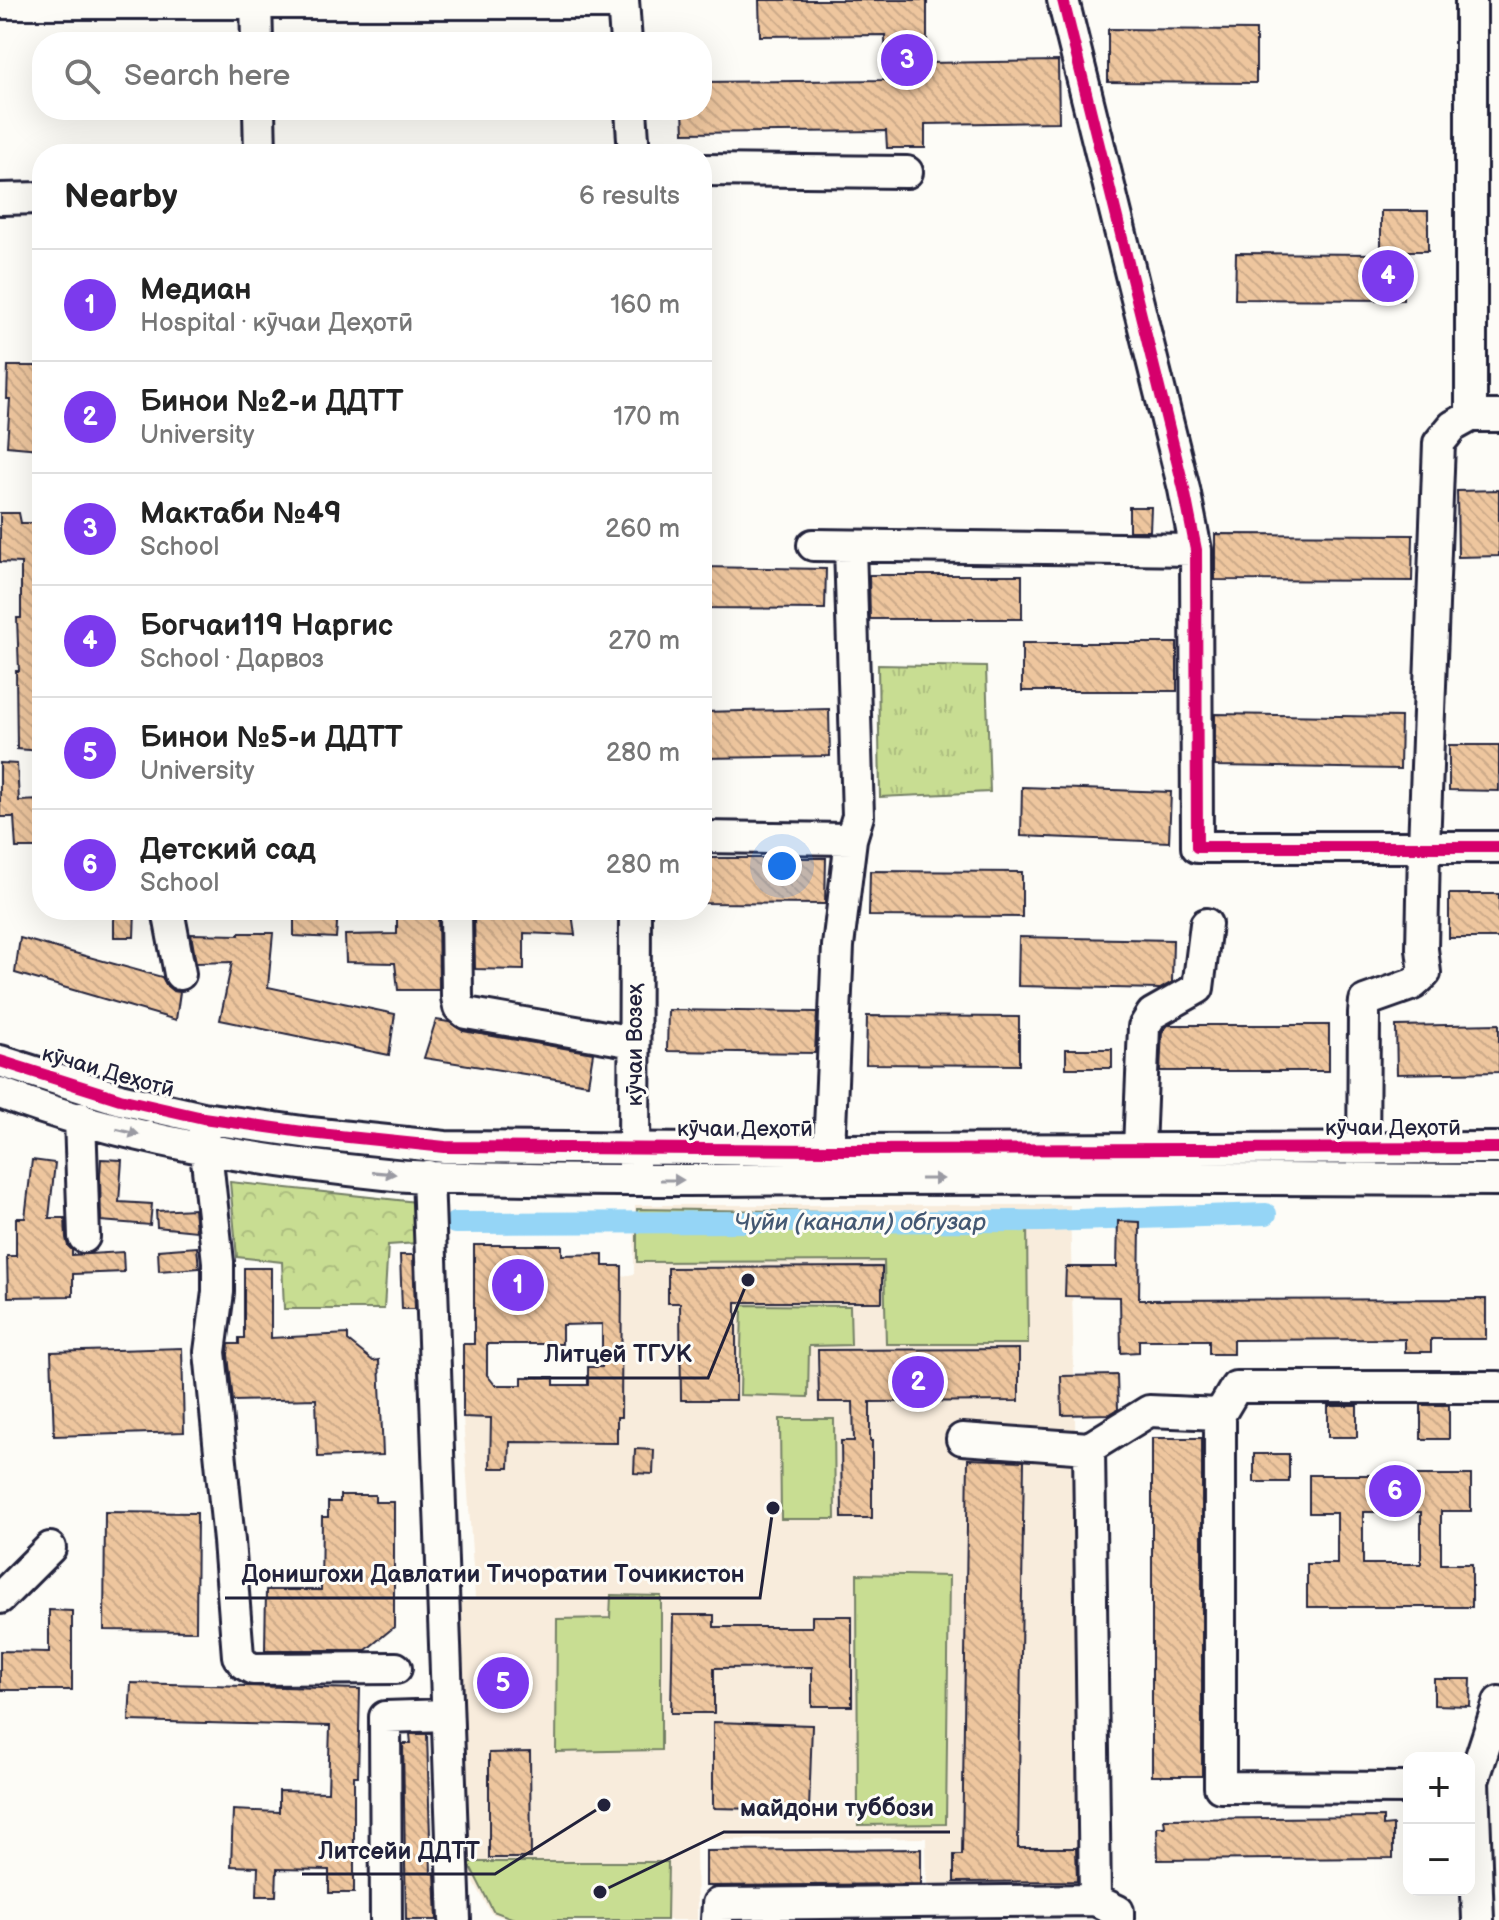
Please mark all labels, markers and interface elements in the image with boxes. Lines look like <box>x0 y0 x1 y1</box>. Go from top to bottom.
pin: 3 <box>881 30 933 90</box>
search box <box>32 32 712 120</box>
icon: search <box>60 54 104 98</box>
text: Search here <box>124 58 290 94</box>
text: Nearby <box>64 176 178 217</box>
text: 6 results <box>579 181 680 212</box>
pin: 4 <box>1362 246 1414 306</box>
text: Медиан <box>140 272 251 308</box>
text: 1 <box>85 290 95 321</box>
text: 160 m <box>610 290 680 321</box>
text: Hospital · кӯчаи Деҳотӣ <box>140 308 413 339</box>
text: Бинои №2-и ДДТТ <box>140 384 403 420</box>
text: 2 <box>82 402 98 433</box>
text: 170 m <box>613 402 680 433</box>
text: University <box>140 420 255 451</box>
text: Мактаби №49 <box>140 496 341 532</box>
text: 3 <box>82 514 98 545</box>
text: 260 m <box>605 514 680 545</box>
text: School <box>140 532 219 563</box>
text: Богчаи119 Наргис <box>140 608 393 644</box>
text: 4 <box>82 626 98 657</box>
text: 270 m <box>608 626 680 657</box>
text: School · Дарвоз <box>140 644 324 675</box>
text: Бинои №5-и ДДТТ <box>140 720 403 756</box>
text: 5 <box>82 738 98 769</box>
text: 280 m <box>606 738 680 769</box>
text: University <box>140 756 255 787</box>
text: Детский сад <box>140 832 316 868</box>
your location <box>762 846 802 886</box>
text: 6 <box>82 850 98 881</box>
text: 280 m <box>606 850 680 881</box>
text: School <box>140 868 219 899</box>
street label: кӯчаи Возеҳ <box>622 983 649 1106</box>
street label: кӯчаи Деҳотӣ <box>39 1040 177 1104</box>
street label: кӯчаи Деҳотӣ <box>1325 1115 1461 1142</box>
street label: кӯчаи Деҳотӣ <box>677 1116 813 1143</box>
one-way arrow <box>116 1126 141 1138</box>
one-way arrow <box>372 1167 397 1180</box>
one-way arrow <box>920 1173 945 1185</box>
one-way arrow <box>660 1174 685 1187</box>
water label: Чуйи (канали) обгузар <box>734 1208 986 1237</box>
pin: 1 <box>492 1255 544 1315</box>
callout: Литцей ТГУК <box>528 1330 708 1378</box>
text: Литцей ТГУК <box>543 1340 693 1369</box>
pin: 2 <box>892 1352 944 1412</box>
pin: 6 <box>1369 1461 1421 1521</box>
callout: Донишгохи Давлатии Тичоратии Точикистон <box>225 1550 760 1598</box>
text: Донишгохи Давлатии Тичоратии Точикистон <box>241 1560 745 1589</box>
pin: 5 <box>477 1653 529 1713</box>
map controls <box>1403 1752 1475 1896</box>
button: + <box>1403 1752 1475 1824</box>
callout: майдони туббози <box>724 1784 950 1832</box>
text: майдони туббози <box>740 1794 934 1823</box>
button: − <box>1403 1824 1475 1896</box>
callout: Литсейи ДДТТ <box>302 1826 495 1874</box>
text: Литсейи ДДТТ <box>317 1837 481 1866</box>

